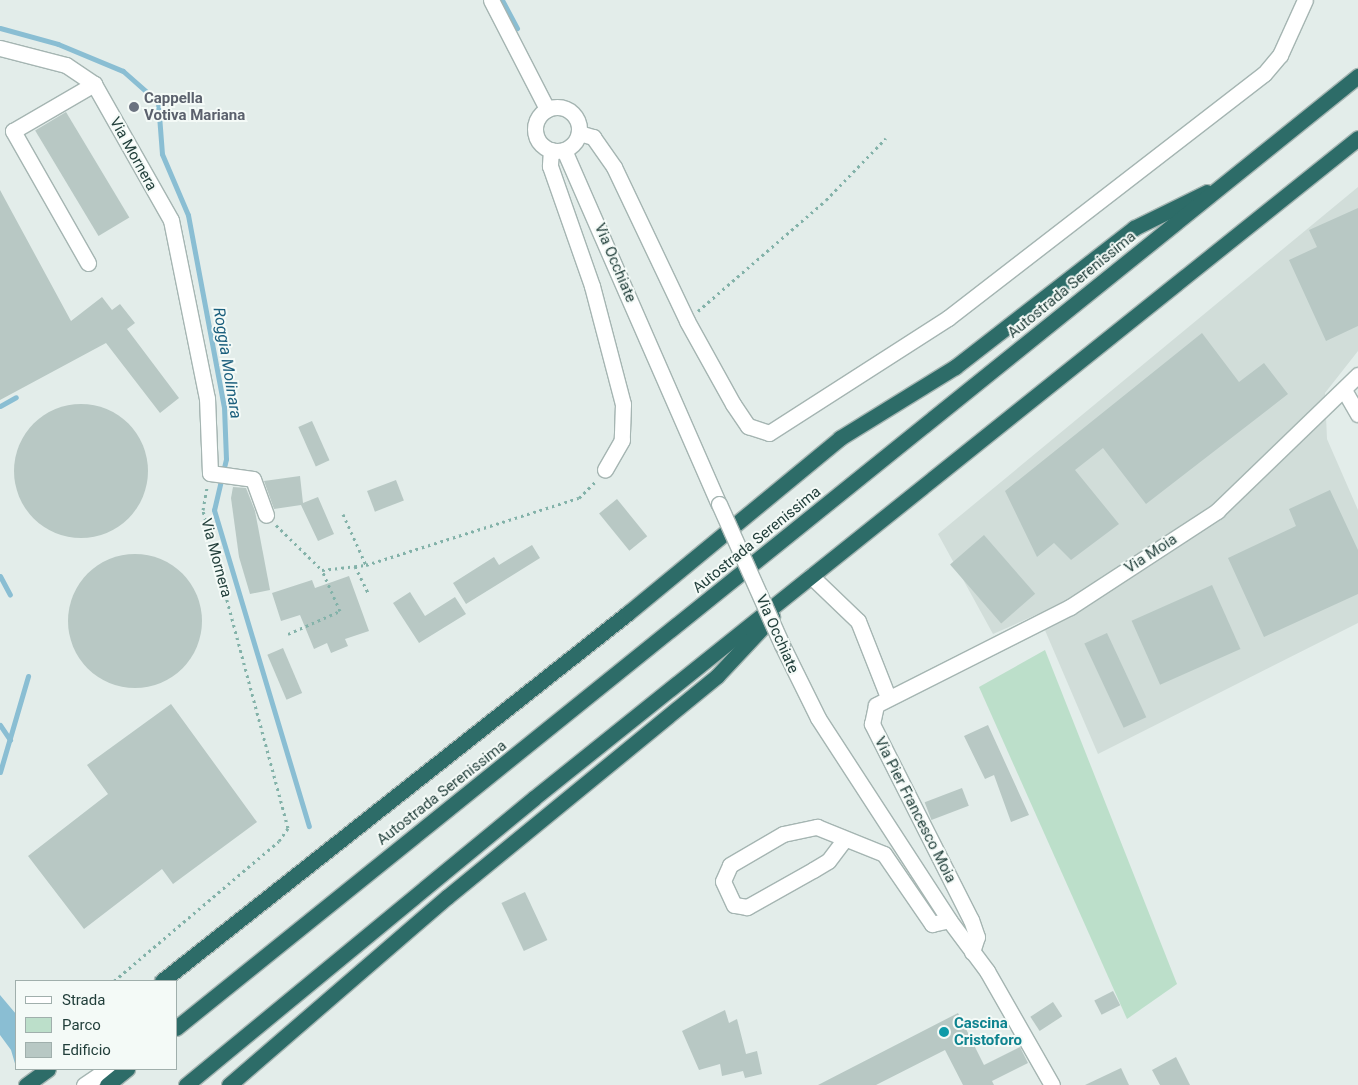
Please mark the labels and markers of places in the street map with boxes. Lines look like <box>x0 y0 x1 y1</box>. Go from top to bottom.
place label: Cappella Votiva Mariana <box>144 89 245 124</box>
marker: Cappella Votiva Mariana <box>128 101 140 113</box>
place label: Cascina Cristoforo <box>954 1014 1022 1049</box>
marker: Cascina Cristoforo <box>938 1026 950 1038</box>

